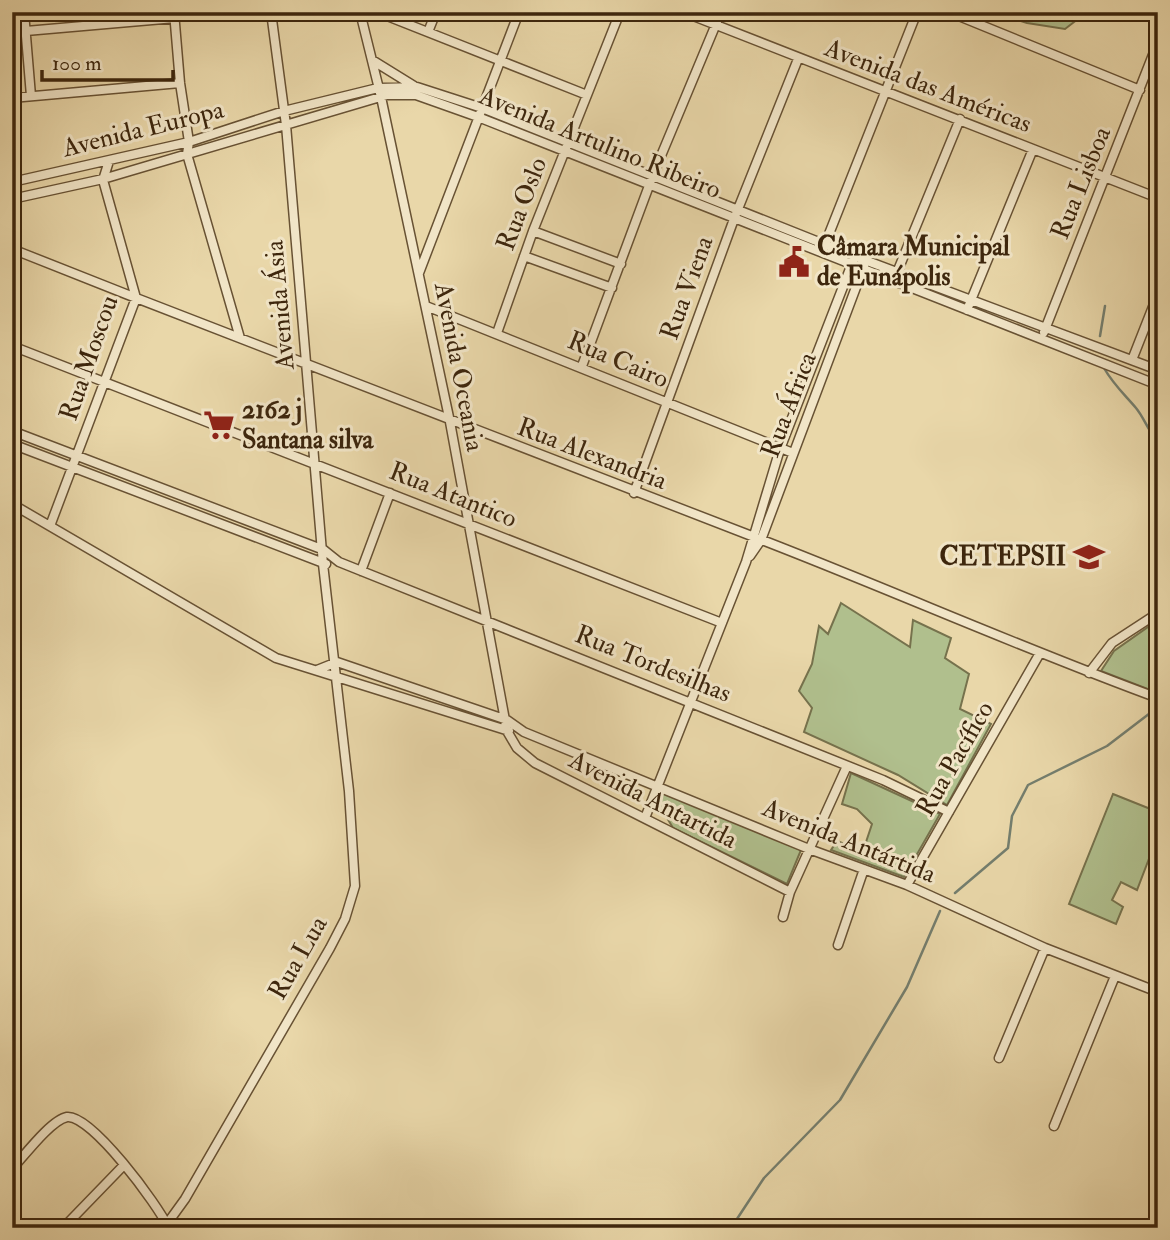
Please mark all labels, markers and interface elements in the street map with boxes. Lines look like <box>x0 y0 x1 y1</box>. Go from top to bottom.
street label: Avenida das Américas <box>819 31 1036 140</box>
scale bar <box>42 38 173 82</box>
text: 100 m <box>52 50 102 77</box>
street label: Avenida Artulino Ribeiro <box>473 79 726 206</box>
street label: Avenida Europa <box>58 93 227 166</box>
street label: Rua Lisboa <box>1044 122 1118 244</box>
street label: Rua Oslo <box>490 153 554 255</box>
street label: Rua Viena <box>653 231 721 344</box>
place label: Câmara Municipal de Eunápolis <box>817 231 1010 294</box>
street label: Avenida Ásia <box>256 239 302 372</box>
public building icon: Câmara Municipal de Eunápolis <box>777 245 811 279</box>
street label: Avenida Oceania <box>427 279 491 454</box>
street label: Rua Moscou <box>53 291 125 425</box>
street label: Rua Cairo <box>563 324 673 396</box>
street label: Rua África <box>752 347 824 462</box>
place label: 2162 j Santana silva <box>242 394 375 456</box>
supermarket icon: 2162 j Santana silva <box>202 408 236 442</box>
street label: Rua Alexandria <box>513 411 672 497</box>
street label: Rua Atantico <box>384 455 522 535</box>
school or university icon: CETEPSII <box>1072 540 1106 574</box>
place label: CETEPSII <box>940 541 1066 573</box>
street label: Rua Tordesilhas <box>570 618 736 710</box>
street label: Rua Pacífico <box>909 696 1001 822</box>
street label: Avenida Antartida <box>563 743 743 856</box>
street label: Avenida Antártida <box>757 791 941 890</box>
street label: Rua Lua <box>261 910 335 1005</box>

